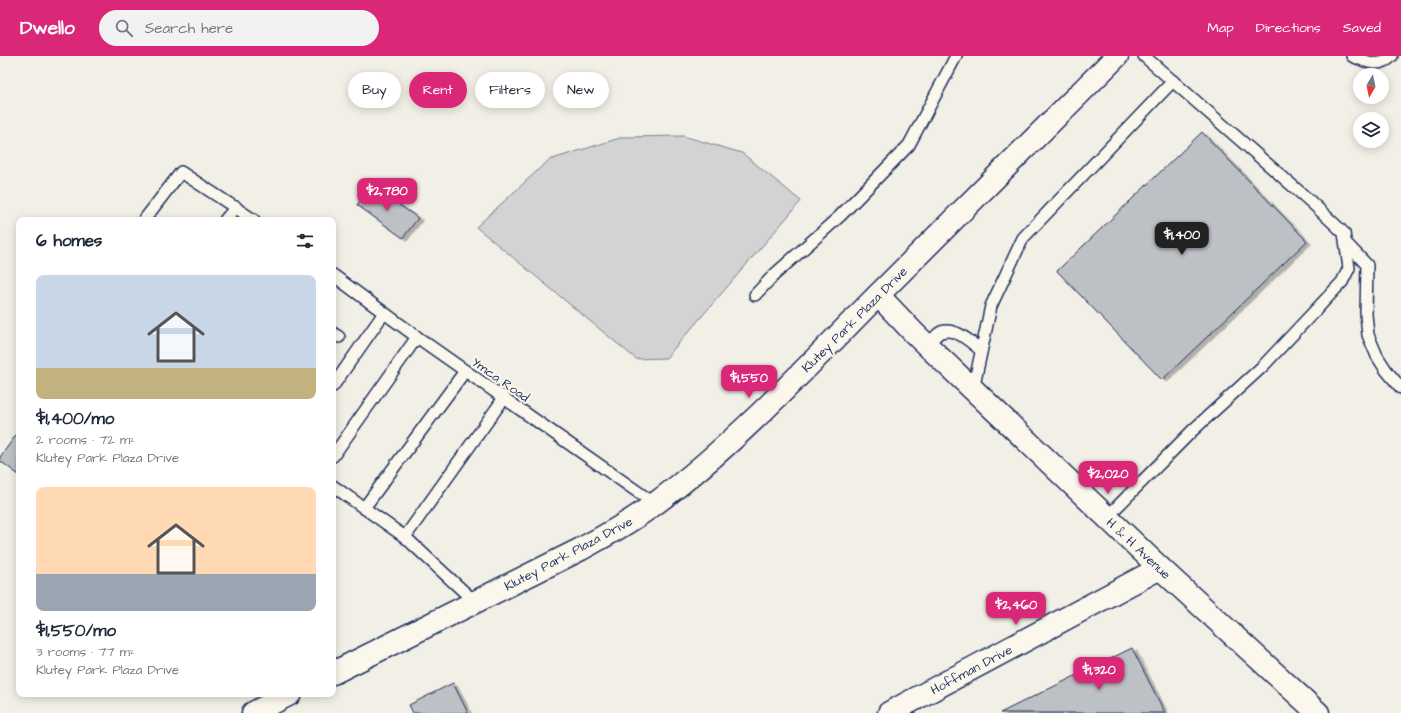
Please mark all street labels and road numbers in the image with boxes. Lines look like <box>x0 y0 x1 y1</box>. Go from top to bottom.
street label: Klutey Park Plaza Drive <box>798 263 912 377</box>
street label: Ymca Road <box>468 353 533 407</box>
street label: Klutey Park Plaza Drive <box>501 512 636 596</box>
street label: H & H Avenue <box>1102 514 1175 583</box>
street label: Hoffman Drive <box>927 641 1016 699</box>

